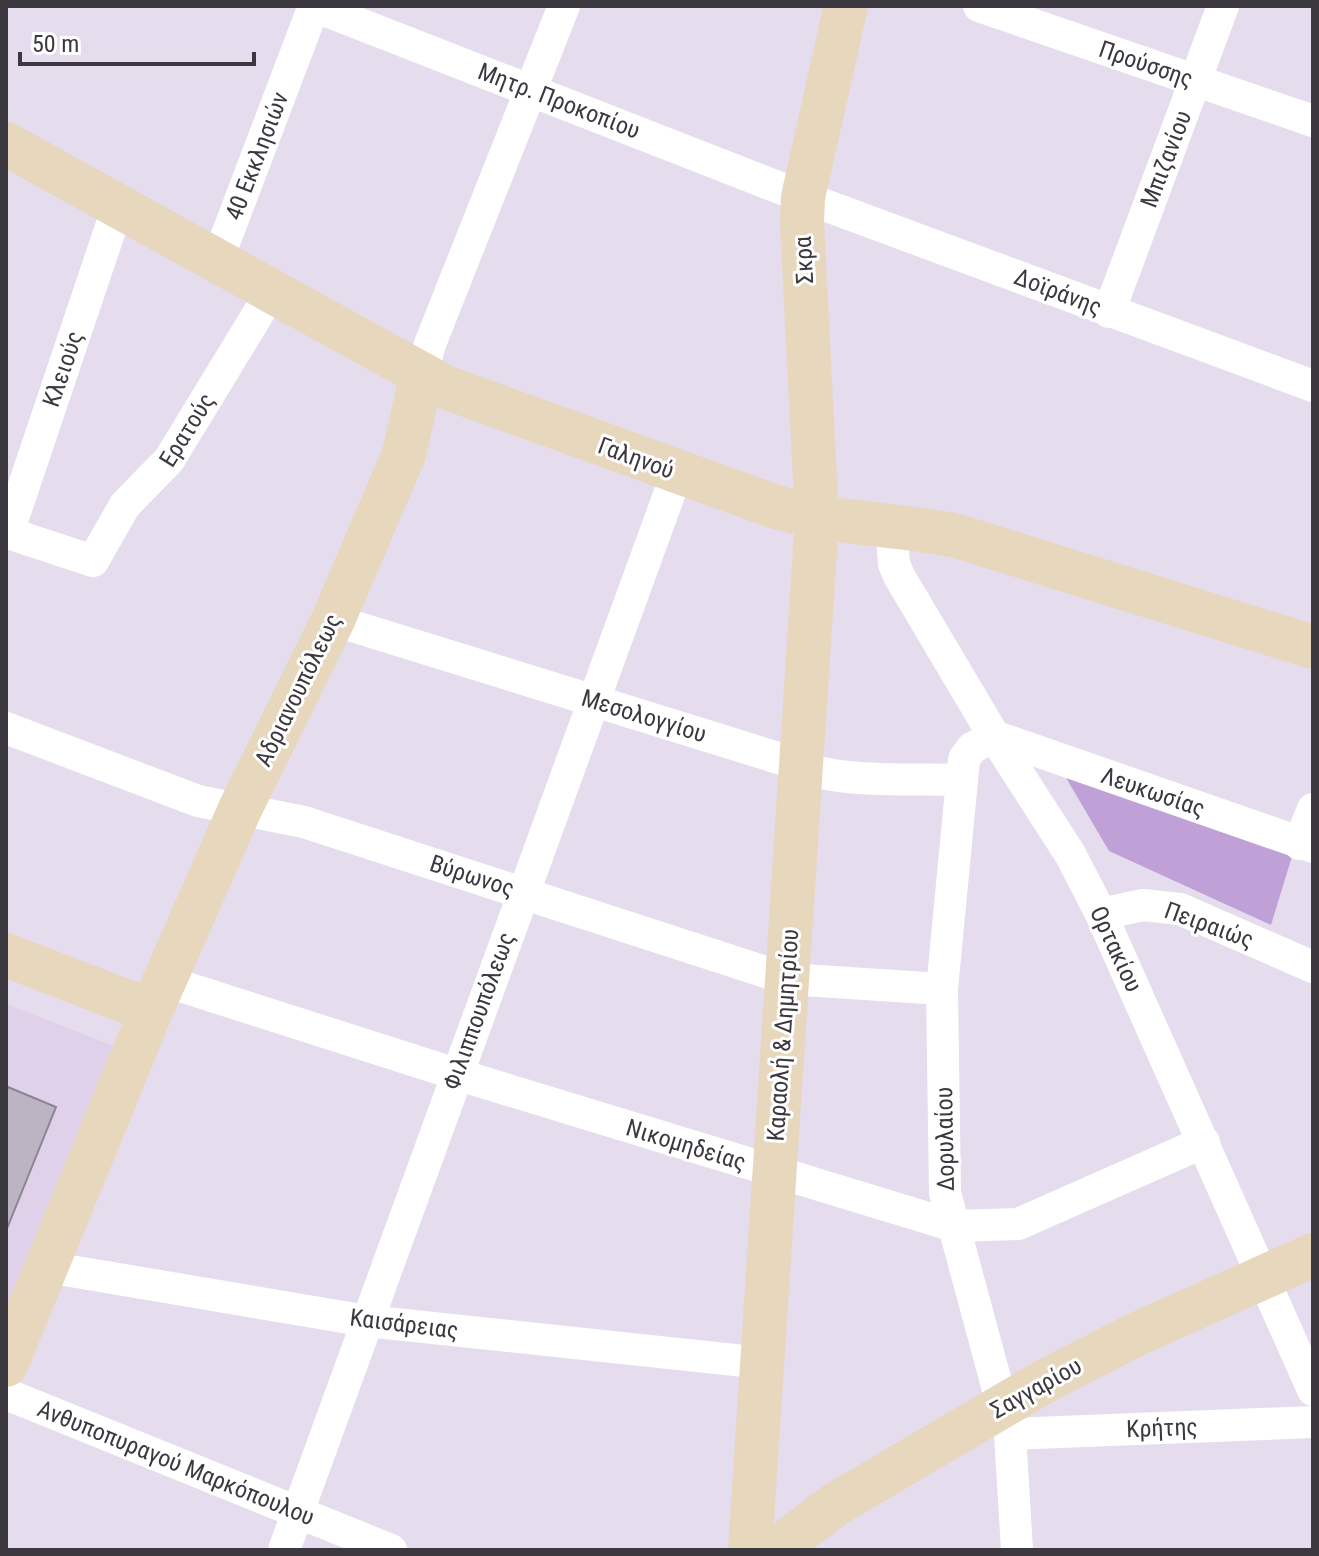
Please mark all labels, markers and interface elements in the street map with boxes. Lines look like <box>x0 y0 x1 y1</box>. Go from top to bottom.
scale bar <box>20 16 254 66</box>
text: 50 m <box>32 30 79 58</box>
street label: Προύσσης <box>1095 35 1197 93</box>
street label: Μητρ. Προκοπίου <box>474 57 644 145</box>
street label: 40 Εκκλησιών <box>220 88 294 224</box>
street label: Μπιζανίου <box>1135 107 1197 211</box>
street label: Σκρα <box>789 235 819 285</box>
street label: Δοϊράνης <box>1010 263 1106 321</box>
street label: Κλειούς <box>37 327 89 411</box>
street label: Ερατούς <box>154 388 220 472</box>
street label: Γαληνού <box>594 431 678 485</box>
street label: Αδριανουπόλεως <box>249 609 347 771</box>
street label: Μεσολογγίου <box>578 684 710 748</box>
street label: Λευκωσίας <box>1097 761 1209 823</box>
street label: Βύρωνος <box>426 849 518 903</box>
street label: Πειραιώς <box>1161 896 1257 954</box>
street label: Ορτακίου <box>1084 902 1148 996</box>
street label: Καραολή & Δημητρίου <box>762 928 804 1142</box>
street label: Φιλιππουπόλεως <box>438 929 520 1093</box>
street label: Δορυλαίου <box>930 1086 960 1192</box>
street label: Νικομηδείας <box>623 1114 749 1176</box>
street label: Καισάρειας <box>348 1303 460 1345</box>
street label: Σαγγαρίου <box>986 1352 1086 1424</box>
street label: Ανθυποπυραγού Μαρκόπουλου <box>33 1395 319 1531</box>
street label: Κρήτης <box>1126 1413 1198 1443</box>

